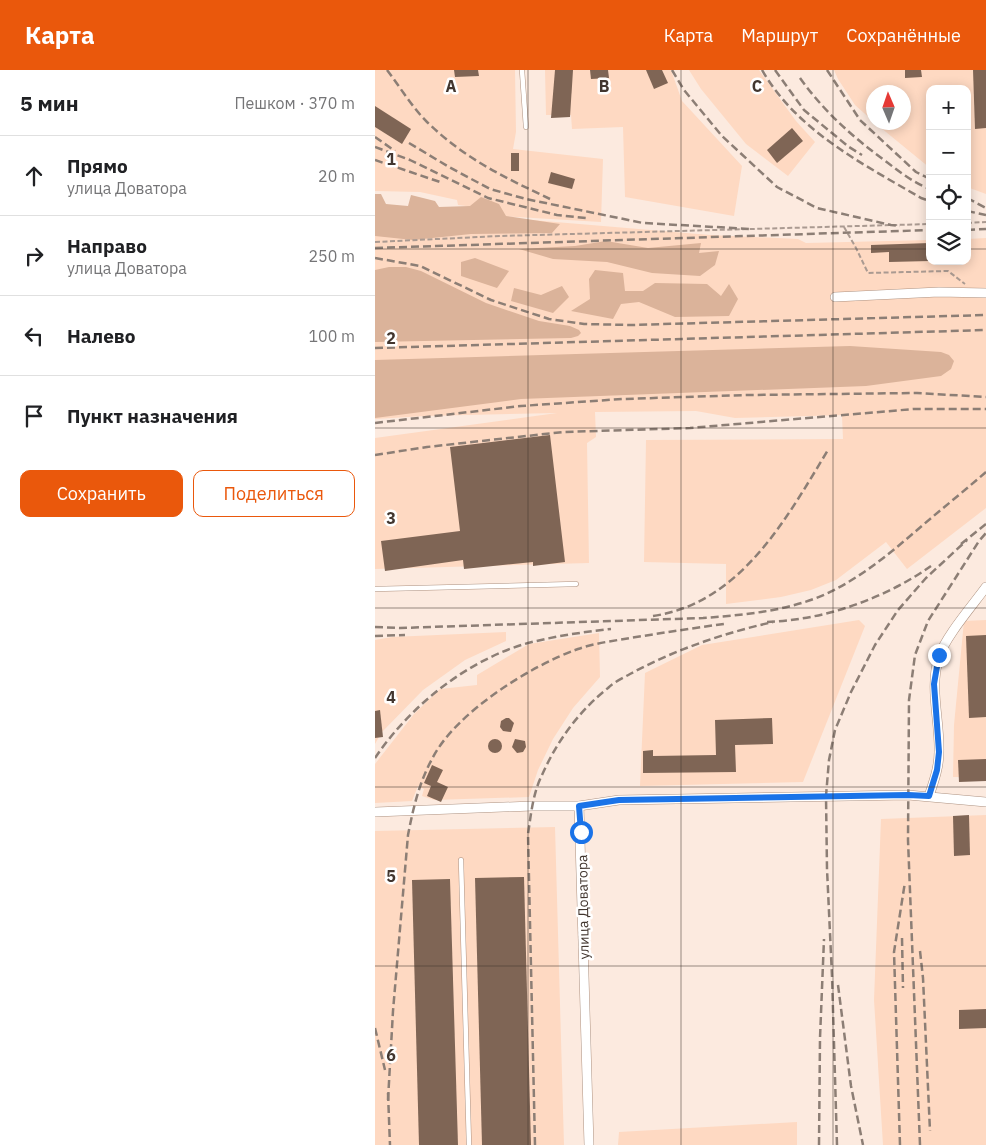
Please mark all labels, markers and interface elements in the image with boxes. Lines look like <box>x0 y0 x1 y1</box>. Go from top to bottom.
text: Карта <box>25 19 95 51</box>
text: Карта <box>664 24 713 47</box>
text: Маршрут <box>741 24 818 47</box>
text: Сохранённые <box>846 24 961 47</box>
text: A <box>446 76 457 96</box>
text: B <box>599 76 610 96</box>
text: C <box>752 76 762 96</box>
north arrow <box>866 85 911 130</box>
map controls <box>926 85 971 265</box>
button: + <box>926 85 971 130</box>
text: 5 мин <box>20 89 79 117</box>
text: Пешком · 370 m <box>234 93 355 113</box>
button: − <box>926 130 971 175</box>
text: 1 <box>386 149 396 169</box>
text: Прямо <box>67 154 128 178</box>
icon: ahead <box>20 162 48 190</box>
text: 20 m <box>318 166 355 186</box>
button: locate <box>926 175 971 220</box>
text: улица Доватора <box>67 178 187 198</box>
button: layers <box>926 220 971 265</box>
text: Направо <box>67 234 147 258</box>
icon: right <box>20 242 48 270</box>
text: 250 m <box>308 246 355 266</box>
text: улица Доватора <box>67 258 187 278</box>
icon: left <box>20 322 48 350</box>
text: Налево <box>67 324 136 348</box>
text: 100 m <box>308 326 355 346</box>
text: 2 <box>386 328 396 348</box>
icon: arrive <box>20 402 48 430</box>
text: Пункт назначения <box>67 404 238 428</box>
button: Сохранить <box>20 470 183 517</box>
button: Поделиться <box>193 470 355 517</box>
text: 3 <box>386 508 396 528</box>
route end <box>928 644 951 667</box>
text: 4 <box>386 687 396 707</box>
route start <box>570 821 593 844</box>
street label: улица Доватора <box>573 854 593 960</box>
text: 5 <box>386 866 396 886</box>
text: 6 <box>386 1045 396 1065</box>

